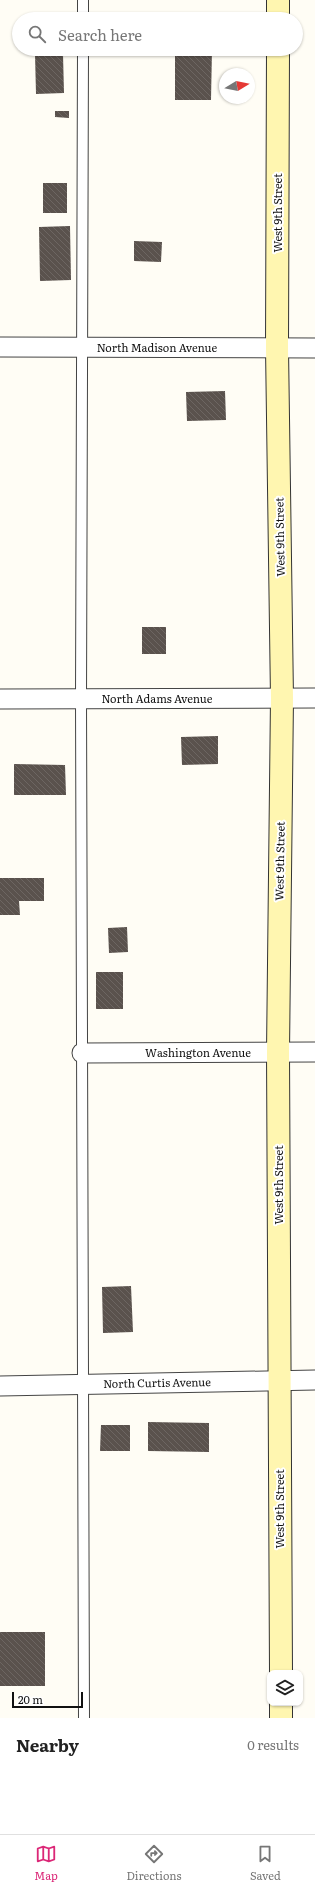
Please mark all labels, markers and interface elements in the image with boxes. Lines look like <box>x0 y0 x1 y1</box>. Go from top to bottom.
search box <box>12 12 303 56</box>
icon: search <box>26 23 48 45</box>
text: Search here <box>58 23 142 46</box>
north arrow <box>219 68 255 104</box>
street label: West 9th Street <box>269 173 285 253</box>
street label: North Madison Avenue <box>97 339 218 355</box>
street label: West 9th Street <box>270 497 288 577</box>
street label: North Adams Avenue <box>101 690 213 706</box>
street label: West 9th Street <box>270 821 288 901</box>
street label: Washington Avenue <box>145 1044 251 1060</box>
street label: West 9th Street <box>270 1145 286 1225</box>
street label: North Curtis Avenue <box>103 1373 211 1391</box>
street label: West 9th Street <box>271 1469 287 1549</box>
map controls <box>267 1670 303 1706</box>
button: layers <box>267 1670 303 1706</box>
scale bar <box>12 1690 83 1709</box>
text: 20 m <box>18 1691 43 1707</box>
text: Nearby <box>16 1732 79 1757</box>
text: 0 results <box>247 1735 299 1754</box>
tab: Map <box>34 1843 58 1883</box>
tab: Directions <box>126 1843 181 1883</box>
tab: Saved <box>250 1843 281 1883</box>

